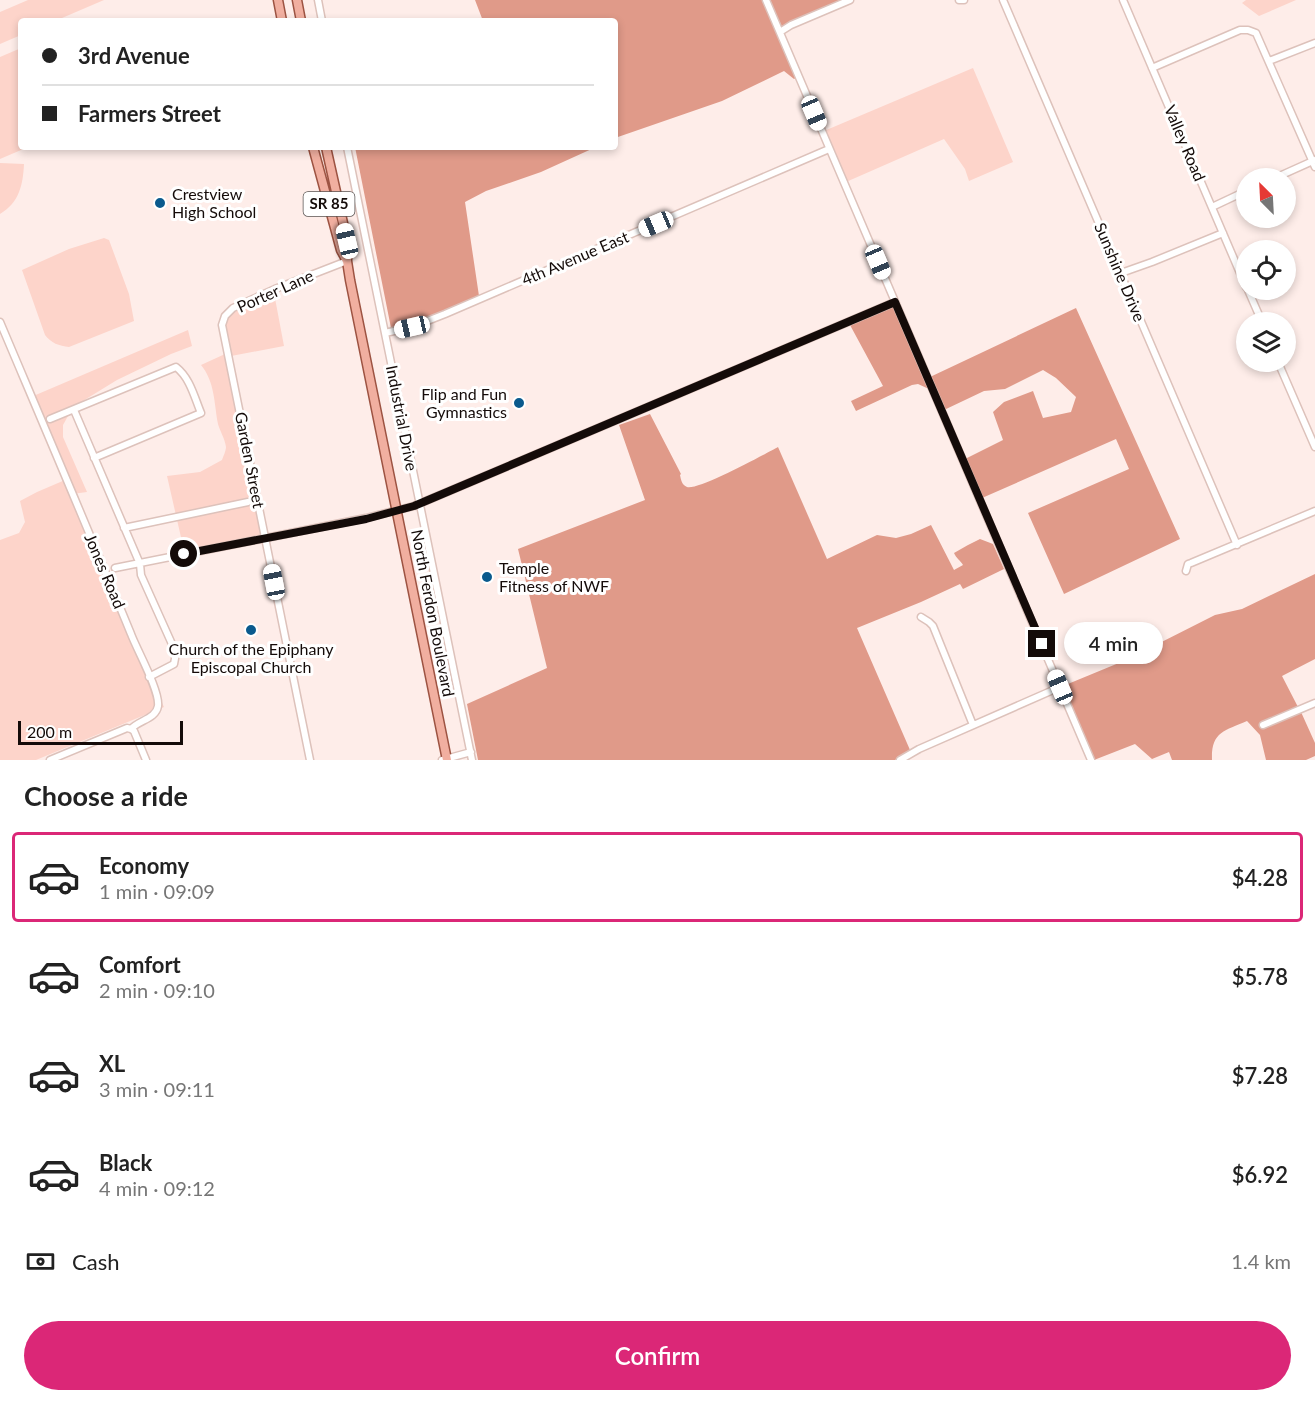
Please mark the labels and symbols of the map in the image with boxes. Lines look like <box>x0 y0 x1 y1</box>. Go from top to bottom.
car <box>799 93 829 133</box>
street label: Valley Road <box>1161 102 1210 184</box>
north arrow <box>1236 168 1296 228</box>
place label: Crestview High School <box>172 184 256 221</box>
road number: SR 85 <box>304 192 354 216</box>
marker: Crestview High School <box>153 196 167 210</box>
car <box>636 209 676 239</box>
street label: Sunshine Drive <box>1091 219 1150 324</box>
car <box>334 221 360 261</box>
street label: 4th Avenue East <box>518 226 631 289</box>
car <box>863 242 893 282</box>
street label: Porter Lane <box>234 265 316 316</box>
car <box>392 314 432 340</box>
street label: Industrial Drive <box>383 363 422 472</box>
place label: Flip and Fun Gymnastics <box>421 384 507 421</box>
marker: Flip and Fun Gymnastics <box>512 396 526 410</box>
street label: Garden Street <box>232 410 269 510</box>
street label: North Ferdon Boulevard <box>408 528 459 698</box>
street label: Jones Road <box>81 531 130 611</box>
route start <box>170 540 197 567</box>
place label: Temple Fitness of NWF <box>499 558 609 595</box>
car <box>262 563 286 601</box>
marker: Temple Fitness of NWF <box>480 570 494 584</box>
marker: Church of the Epiphany Episcopal Church <box>244 623 258 637</box>
callout: 4 min <box>1063 623 1162 665</box>
route end <box>1028 630 1055 657</box>
place label: Church of the Epiphany Episcopal Church <box>169 639 334 676</box>
car <box>1045 667 1075 707</box>
scale bar <box>18 718 183 746</box>

